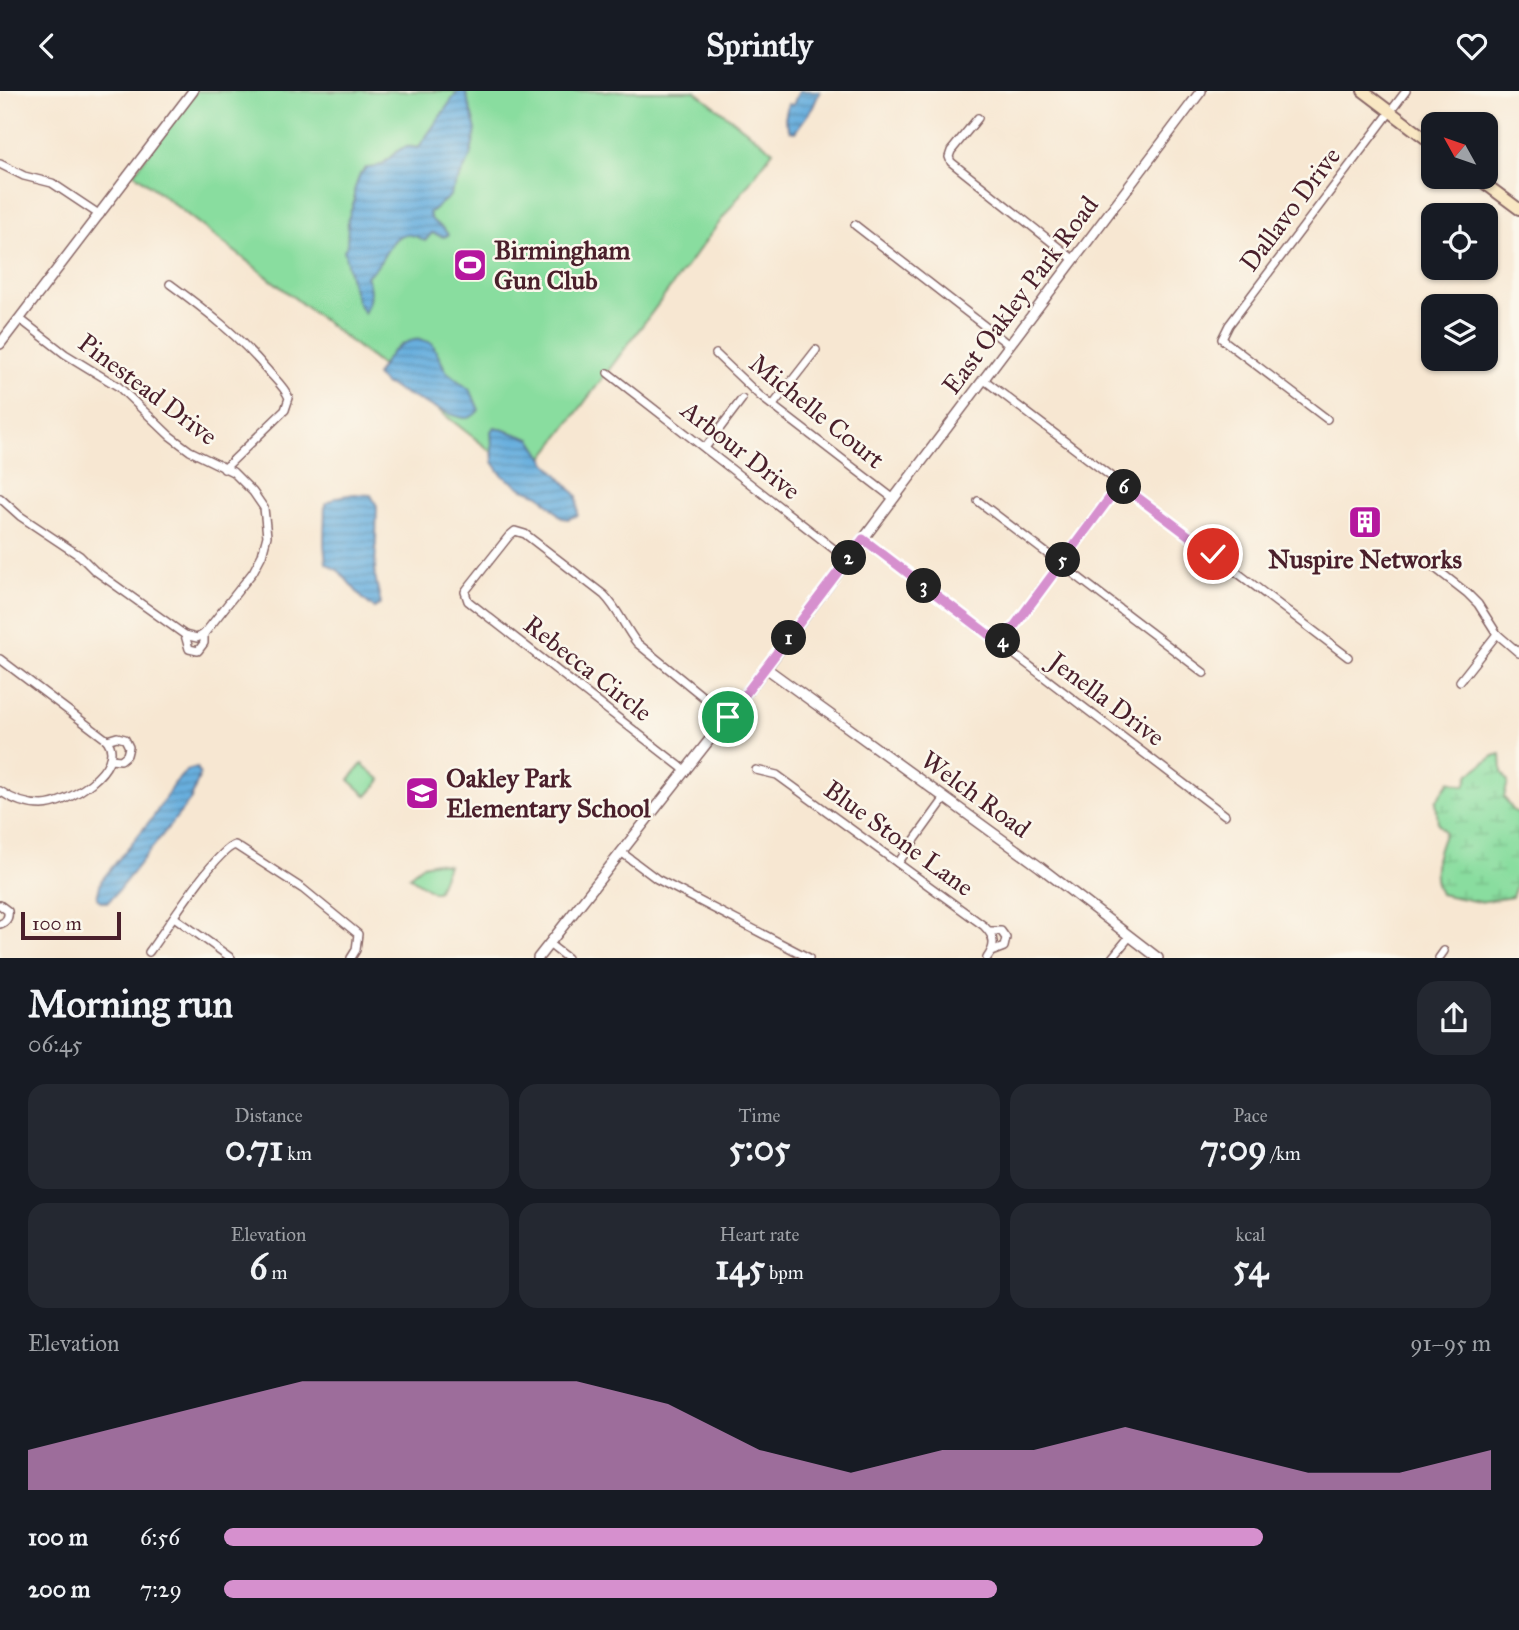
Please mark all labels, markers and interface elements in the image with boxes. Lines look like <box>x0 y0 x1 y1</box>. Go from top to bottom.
text: Sprintly <box>706 26 813 65</box>
icon: back <box>28 27 66 65</box>
icon: heart <box>1453 27 1491 65</box>
north arrow <box>1421 112 1498 189</box>
map controls <box>1421 112 1498 371</box>
street label: Dallavo Drive <box>1233 140 1347 278</box>
street label: East Oakley Park Road <box>935 189 1105 401</box>
button: locate <box>1421 203 1498 280</box>
place label: Birmingham Gun Club <box>494 234 631 296</box>
sports icon: Birmingham Gun Club <box>451 246 489 284</box>
button: layers <box>1421 294 1498 371</box>
street label: Pinestead Drive <box>72 326 224 452</box>
street label: Michelle Court <box>743 347 891 475</box>
street label: Arbour Drive <box>674 393 807 507</box>
pin: 6 <box>1106 469 1142 505</box>
text: 6 <box>1119 475 1128 498</box>
building icon: Nuspire Networks <box>1346 503 1384 541</box>
pin <box>1183 524 1243 584</box>
icon: check <box>1194 535 1232 573</box>
pin: 2 <box>832 540 866 575</box>
pin: 5 <box>1046 543 1080 577</box>
place label: Nuspire Networks <box>1268 543 1462 575</box>
text: 2 <box>844 546 853 569</box>
text: 5 <box>1058 548 1067 571</box>
pin: 3 <box>906 568 942 603</box>
text: 3 <box>920 574 927 597</box>
street label: Rebecca Circle <box>517 608 659 728</box>
pin: 1 <box>772 621 806 655</box>
pin: 4 <box>986 623 1020 659</box>
text: 1 <box>785 626 792 649</box>
text: 4 <box>997 629 1008 652</box>
street label: Jenella Drive <box>1040 643 1171 753</box>
pin <box>698 687 758 747</box>
icon: arrive <box>709 698 747 736</box>
street label: Welch Road <box>915 743 1037 845</box>
place label: Oakley Park Elementary School <box>446 762 651 824</box>
street label: Blue Stone Lane <box>818 773 980 903</box>
school or university icon: Oakley Park Elementary School <box>403 774 441 812</box>
scale bar <box>21 909 121 941</box>
text: 100 m <box>32 912 82 935</box>
text: Morning run <box>28 981 233 1027</box>
button: share <box>1417 981 1491 1055</box>
text: 06:45 <box>28 1030 82 1058</box>
text: Distance <box>234 1104 303 1127</box>
text: Time <box>738 1104 781 1127</box>
text: Pace <box>1233 1104 1268 1127</box>
text: 0.71 <box>225 1127 283 1170</box>
text: 5:05 <box>729 1127 790 1170</box>
text: 7:09 <box>1200 1127 1267 1170</box>
text: km <box>283 1142 312 1165</box>
text: /km <box>1267 1142 1301 1165</box>
text: Elevation <box>231 1223 306 1246</box>
text: Heart rate <box>720 1223 799 1246</box>
text: kcal <box>1236 1223 1265 1246</box>
text: 6 <box>249 1246 267 1289</box>
text: 145 <box>715 1246 765 1289</box>
text: 54 <box>1233 1246 1268 1289</box>
text: m <box>267 1261 288 1284</box>
text: bpm <box>765 1261 804 1284</box>
text: Elevation <box>28 1329 119 1357</box>
text: 91–95 m <box>1410 1329 1491 1357</box>
text: 100 m <box>28 1523 88 1551</box>
text: 6:56 <box>140 1523 180 1551</box>
text: 200 m <box>28 1575 90 1603</box>
text: 7:29 <box>140 1575 182 1603</box>

